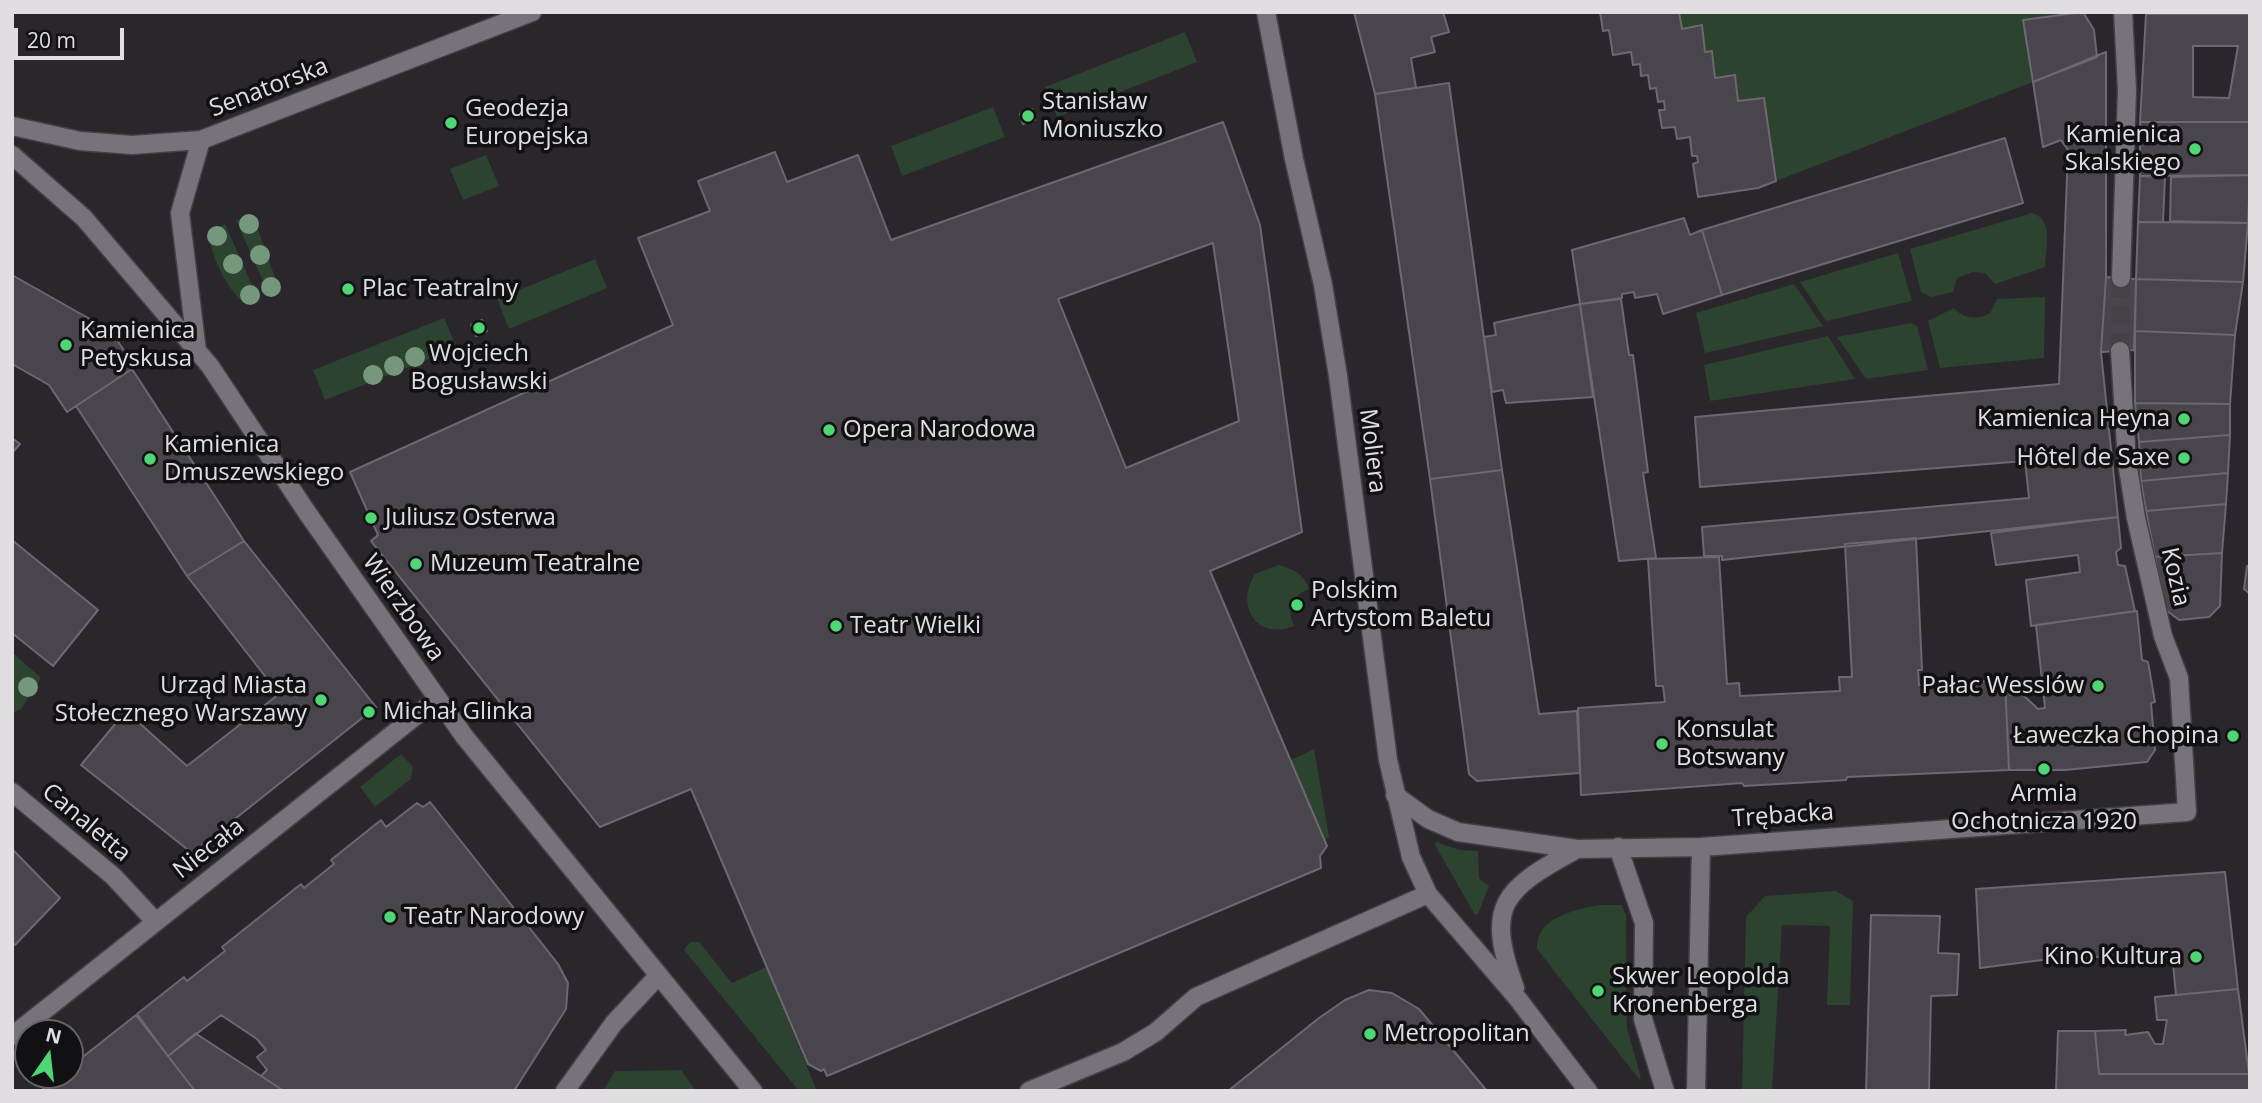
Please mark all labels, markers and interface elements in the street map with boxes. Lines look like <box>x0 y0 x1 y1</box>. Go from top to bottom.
scale bar <box>18 14 128 58</box>
text: 20 m <box>27 26 76 54</box>
street label: Senatorska <box>206 52 332 124</box>
place label: Stanisław Moniuszko <box>1042 88 1163 144</box>
place label: Geodezja Europejska <box>465 95 589 151</box>
marker: Stanisław Moniuszko <box>1020 108 1036 124</box>
marker: Geodezja Europejska <box>443 115 459 131</box>
place label: Kamienica Skalskiego <box>2065 121 2181 177</box>
marker: Kamienica Skalskiego <box>2187 141 2203 157</box>
place label: Plac Teatralny <box>362 275 518 303</box>
marker: Plac Teatralny <box>340 281 356 297</box>
place label: Kamienica Petyskusa <box>80 317 195 373</box>
marker: Wojciech Bogusławski <box>471 320 487 336</box>
marker: Kamienica Petyskusa <box>58 337 74 353</box>
place label: Wojciech Bogusławski <box>410 340 548 396</box>
place label: Kamienica Heyna <box>1977 405 2170 433</box>
street label: Moliera <box>1353 407 1391 495</box>
marker: Kamienica Heyna <box>2176 411 2192 427</box>
place label: Opera Narodowa <box>843 416 1036 444</box>
marker: Opera Narodowa <box>821 422 837 438</box>
place label: Kamienica Dmuszewskiego <box>164 431 344 487</box>
place label: Hôtel de Saxe <box>2017 444 2170 472</box>
marker: Hôtel de Saxe <box>2176 450 2192 466</box>
marker: Kamienica Dmuszewskiego <box>142 451 158 467</box>
place label: Juliusz Osterwa <box>385 504 556 532</box>
marker: Juliusz Osterwa <box>363 510 379 526</box>
street label: Kozia <box>2154 545 2196 609</box>
street label: Wierzbowa <box>356 549 450 667</box>
place label: Muzeum Teatralne <box>430 550 640 578</box>
marker: Muzeum Teatralne <box>408 556 424 572</box>
place label: Polskim Artystom Baletu <box>1311 577 1491 633</box>
marker: Polskim Artystom Baletu <box>1289 597 1305 613</box>
place label: Teatr Wielki <box>850 612 981 640</box>
marker: Teatr Wielki <box>828 618 844 634</box>
place label: Urząd Miasta Stołecznego Warszawy <box>55 672 307 728</box>
place label: Pałac Wesslów <box>1921 672 2084 700</box>
marker: Pałac Wesslów <box>2090 678 2106 694</box>
marker: Urząd Miasta Stołecznego Warszawy <box>313 692 329 708</box>
place label: Michał Glinka <box>383 698 533 726</box>
marker: Michał Glinka <box>361 704 377 720</box>
place label: Konsulat Botswany <box>1676 716 1785 772</box>
place label: Ławeczka Chopina <box>2013 722 2219 750</box>
marker: Ławeczka Chopina <box>2225 728 2241 744</box>
marker: Konsulat Botswany <box>1654 736 1670 752</box>
marker: Armia Ochotnicza 1920 <box>2036 761 2052 777</box>
street label: Canaletta <box>36 778 136 868</box>
place label: Armia Ochotnicza 1920 <box>1951 780 2137 836</box>
street label: Trębacka <box>1731 798 1835 834</box>
street label: Niecała <box>168 812 250 886</box>
place label: Teatr Narodowy <box>404 903 584 931</box>
marker: Teatr Narodowy <box>382 909 398 925</box>
place label: Kino Kultura <box>2044 943 2182 971</box>
marker: Kino Kultura <box>2188 949 2204 965</box>
place label: Skwer Leopolda Kronenberga <box>1612 963 1790 1019</box>
marker: Skwer Leopolda Kronenberga <box>1590 983 1606 999</box>
north arrow <box>14 1019 84 1089</box>
place label: Metropolitan <box>1384 1020 1530 1048</box>
text: N <box>43 1021 64 1050</box>
marker: Metropolitan <box>1362 1026 1378 1042</box>

